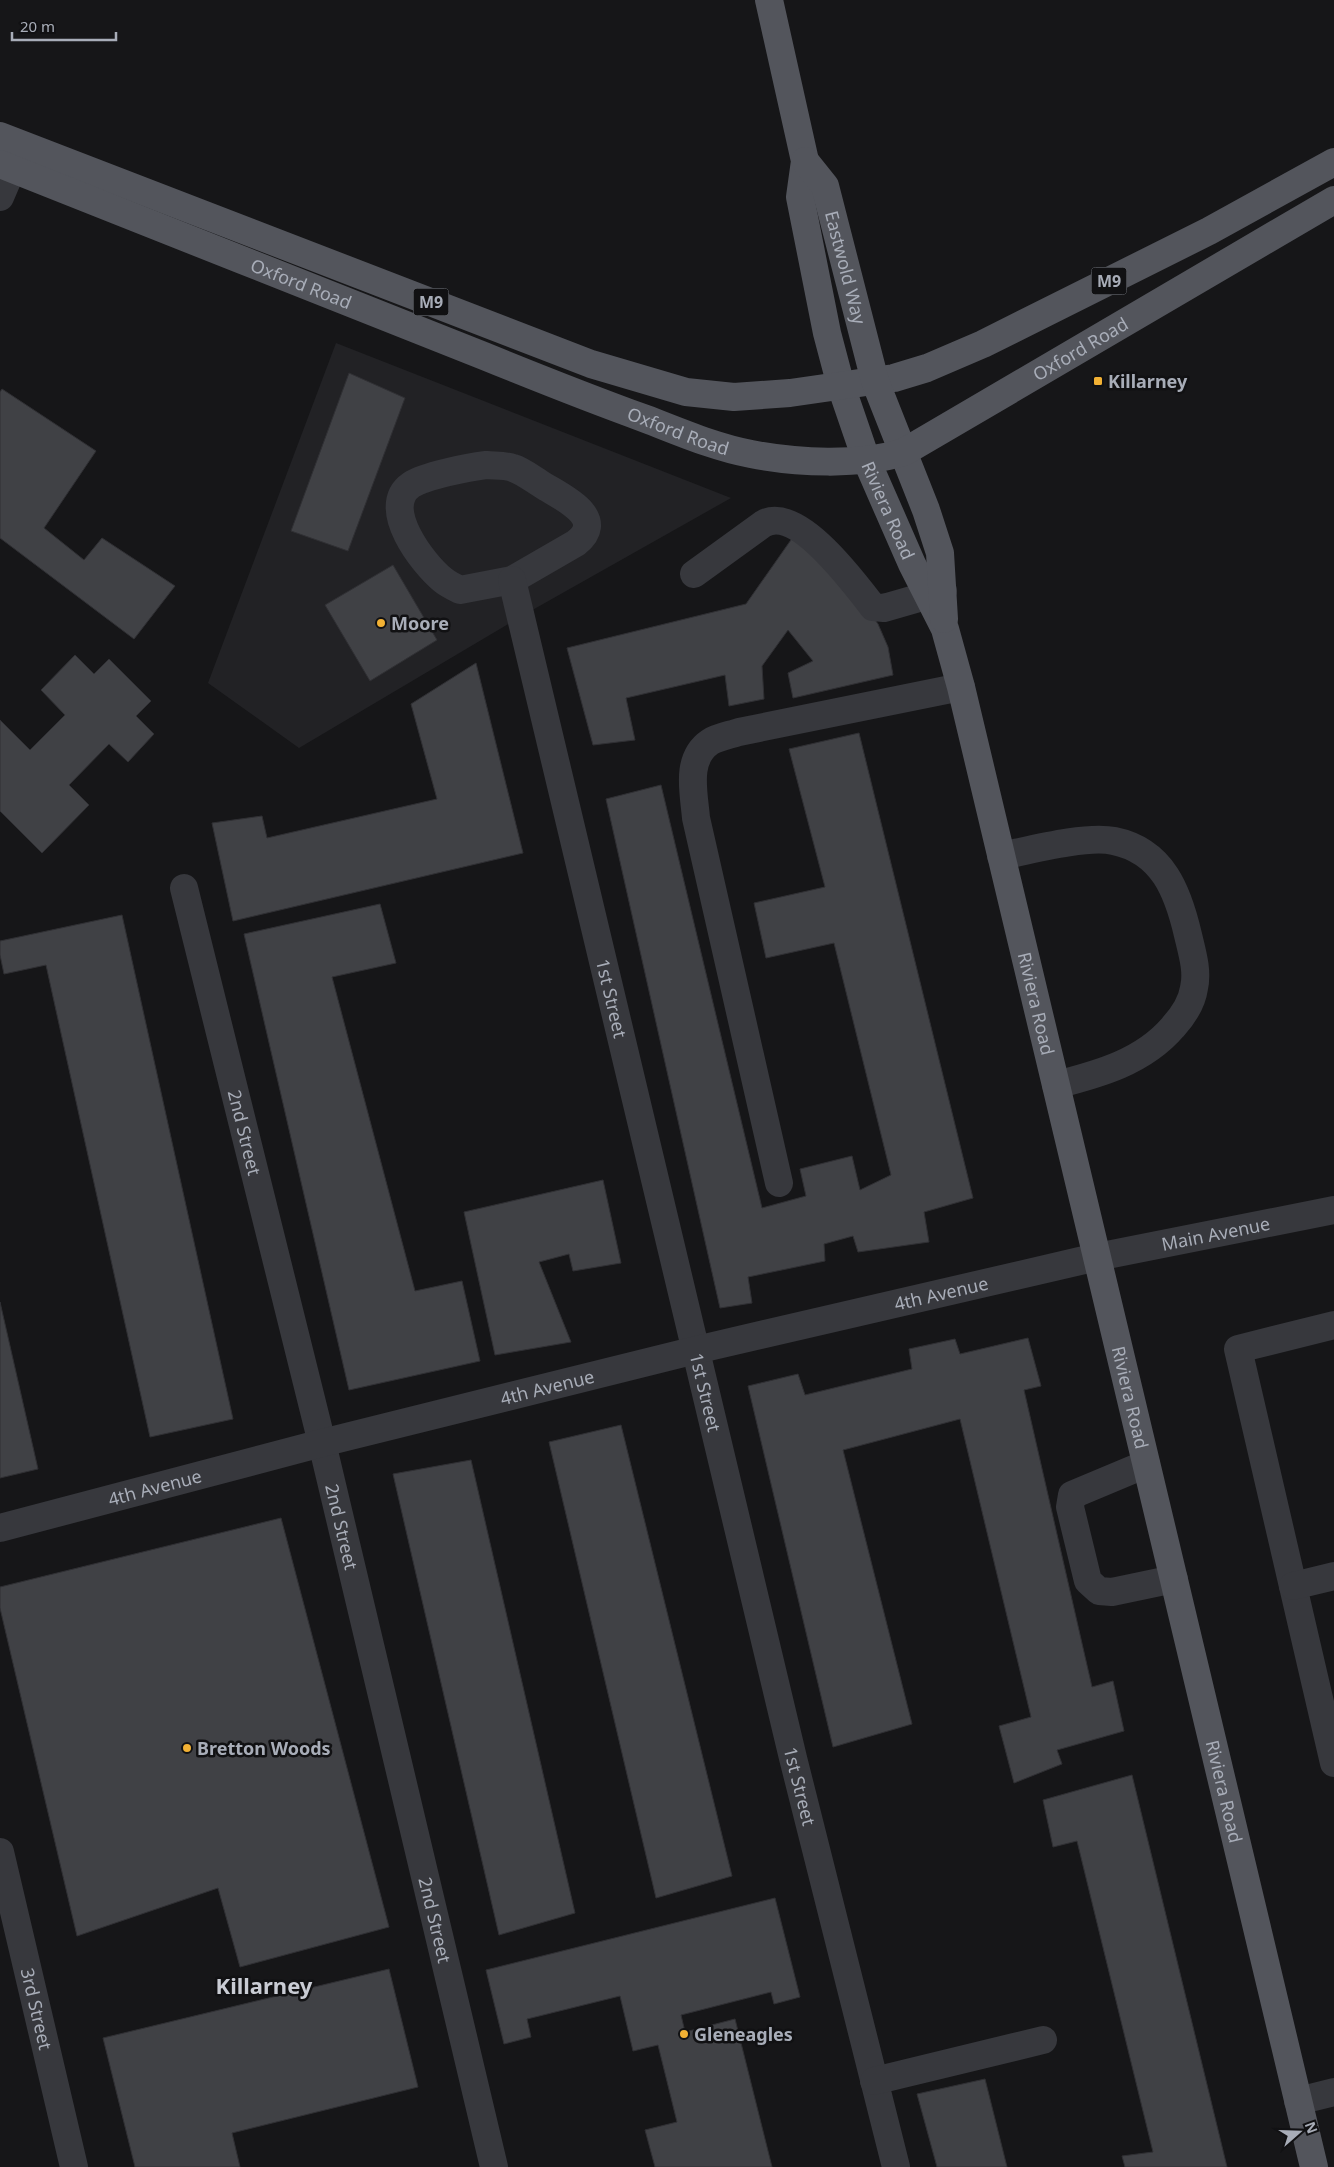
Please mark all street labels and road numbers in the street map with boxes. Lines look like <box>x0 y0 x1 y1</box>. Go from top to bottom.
street label: Eastwold Way <box>820 208 872 327</box>
street label: Oxford Road <box>247 253 355 314</box>
road number: M9 <box>1092 268 1126 294</box>
road number: M9 <box>414 288 448 316</box>
street label: Oxford Road <box>1028 311 1132 386</box>
street label: Oxford Road <box>624 401 732 460</box>
street label: Riviera Road <box>856 457 921 563</box>
street label: Riviera Road <box>1013 950 1060 1057</box>
street label: 1st Street <box>591 956 633 1041</box>
street label: 2nd Street <box>223 1087 267 1178</box>
street label: Main Avenue <box>1159 1211 1272 1256</box>
street label: 4th Avenue <box>892 1271 990 1316</box>
street label: Riviera Road <box>1107 1344 1154 1451</box>
street label: 1st Street <box>685 1350 727 1435</box>
street label: 4th Avenue <box>498 1364 597 1410</box>
street label: 4th Avenue <box>105 1463 204 1511</box>
street label: 2nd Street <box>320 1481 364 1573</box>
street label: Riviera Road <box>1201 1738 1248 1845</box>
street label: 1st Street <box>779 1744 822 1828</box>
street label: 2nd Street <box>413 1875 457 1966</box>
street label: 3rd Street <box>16 1965 58 2053</box>

